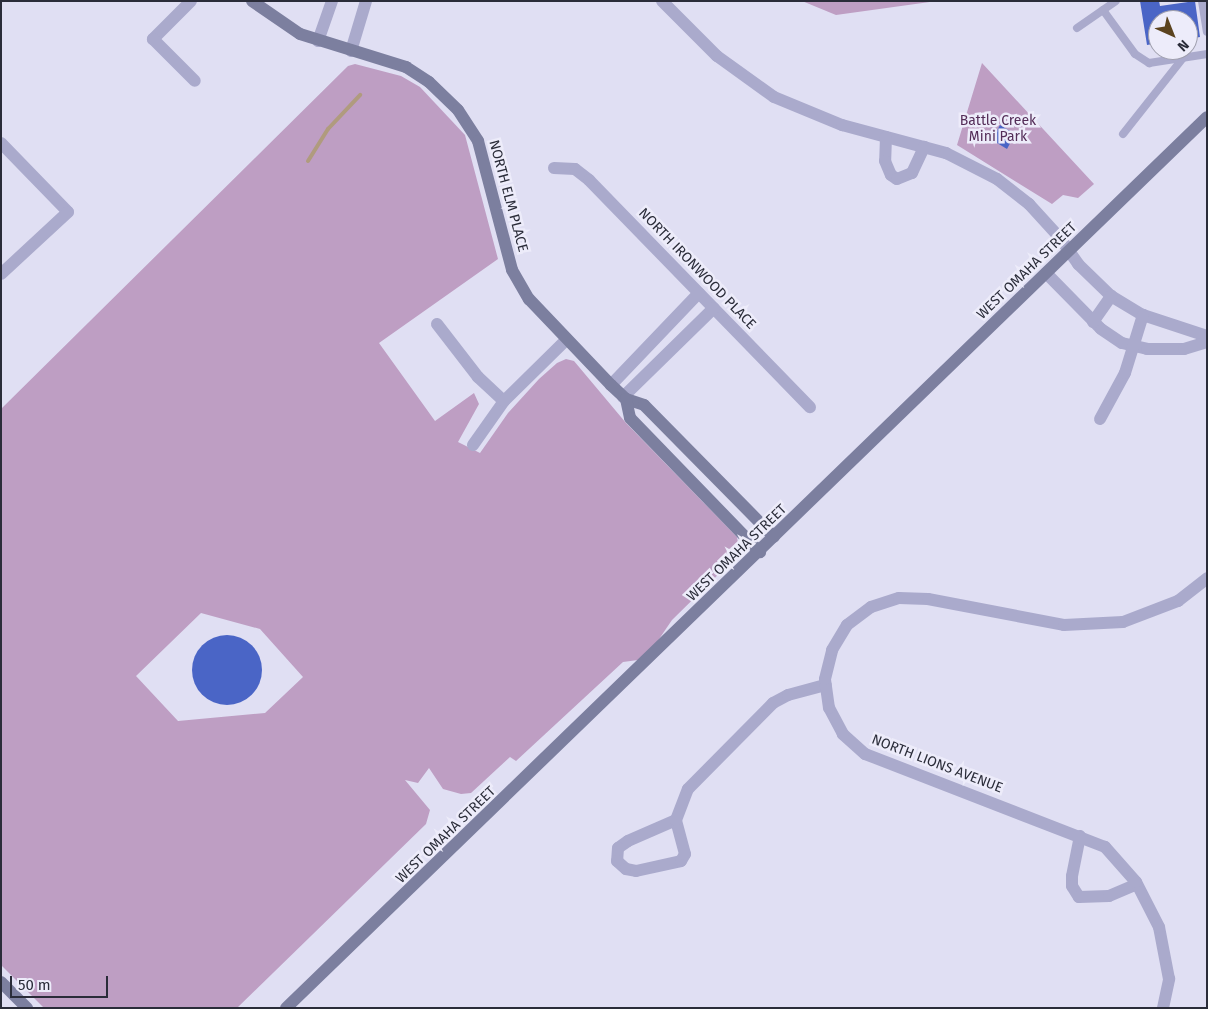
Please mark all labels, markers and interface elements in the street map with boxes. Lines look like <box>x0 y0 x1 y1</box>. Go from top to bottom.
north arrow <box>1148 10 1198 60</box>
text: N <box>1174 36 1192 55</box>
park label: Battle Creek Mini Park <box>960 113 1036 146</box>
street label: NORTH ELM PLACE <box>485 138 531 254</box>
street label: NORTH IRONWOOD PLACE <box>635 205 759 333</box>
street label: WEST OMAHA STREET <box>974 219 1080 323</box>
street label: WEST OMAHA STREET <box>684 501 790 605</box>
street label: NORTH LIONS AVENUE <box>869 731 1005 797</box>
street label: WEST OMAHA STREET <box>393 783 499 887</box>
scale bar <box>12 966 110 998</box>
text: 50 m <box>18 976 51 994</box>

